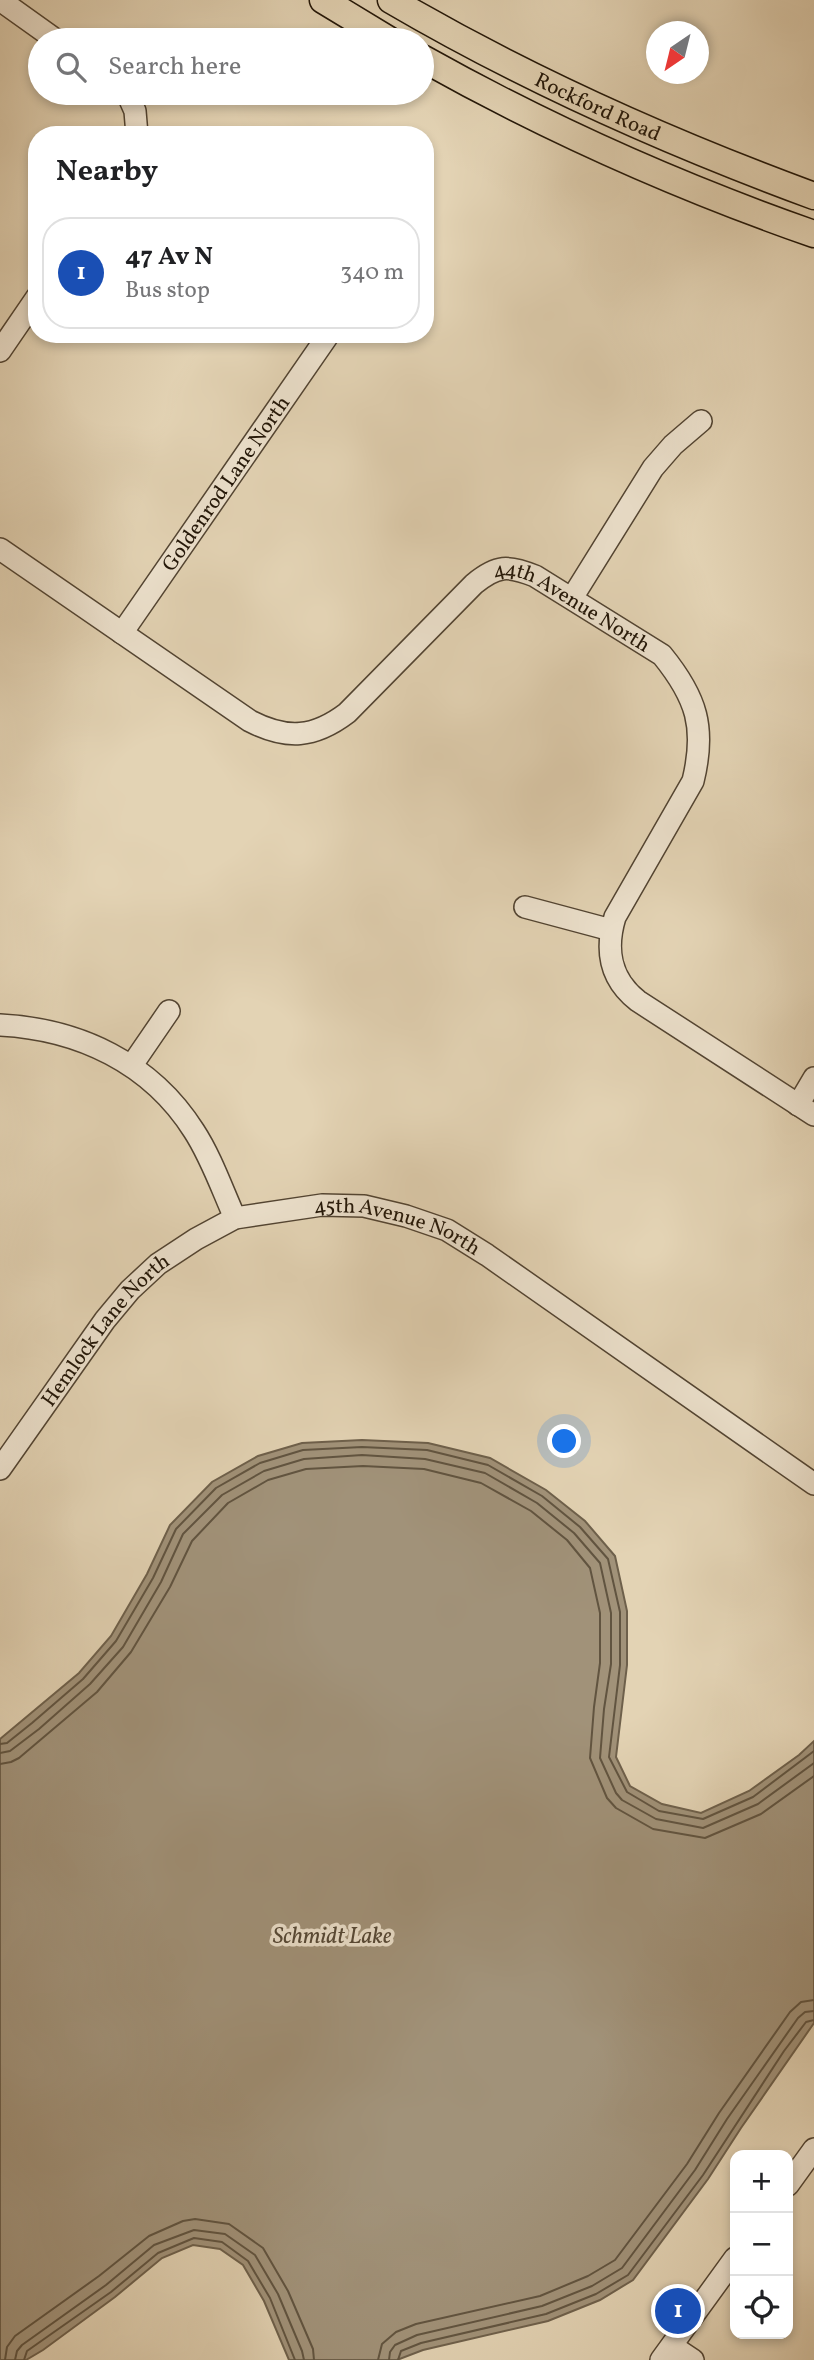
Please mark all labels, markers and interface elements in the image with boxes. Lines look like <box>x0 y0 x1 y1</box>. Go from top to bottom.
north arrow <box>646 21 709 84</box>
search box <box>28 28 434 105</box>
icon: search <box>52 48 90 86</box>
text: Search here <box>108 49 241 85</box>
street label: Rockford Road <box>529 66 665 150</box>
text: Nearby <box>56 151 158 193</box>
text: 47 Av N <box>125 239 213 275</box>
text: 1 <box>76 257 86 289</box>
text: 340 m <box>340 257 404 289</box>
text: Bus stop <box>125 275 210 307</box>
street label: Goldenrod Lane North <box>156 391 298 578</box>
street label: 44th Avenue North <box>489 555 656 660</box>
street label: 45th Avenue North <box>312 1192 486 1263</box>
street label: Hemlock Lane North <box>35 1247 176 1413</box>
your location <box>547 1424 581 1458</box>
water label: Schmidt Lake <box>273 1921 392 1953</box>
map controls <box>730 2150 793 2339</box>
button: + <box>730 2150 793 2213</box>
button: − <box>730 2213 793 2276</box>
button: locate <box>730 2276 793 2339</box>
pin: 1 <box>655 2285 701 2337</box>

